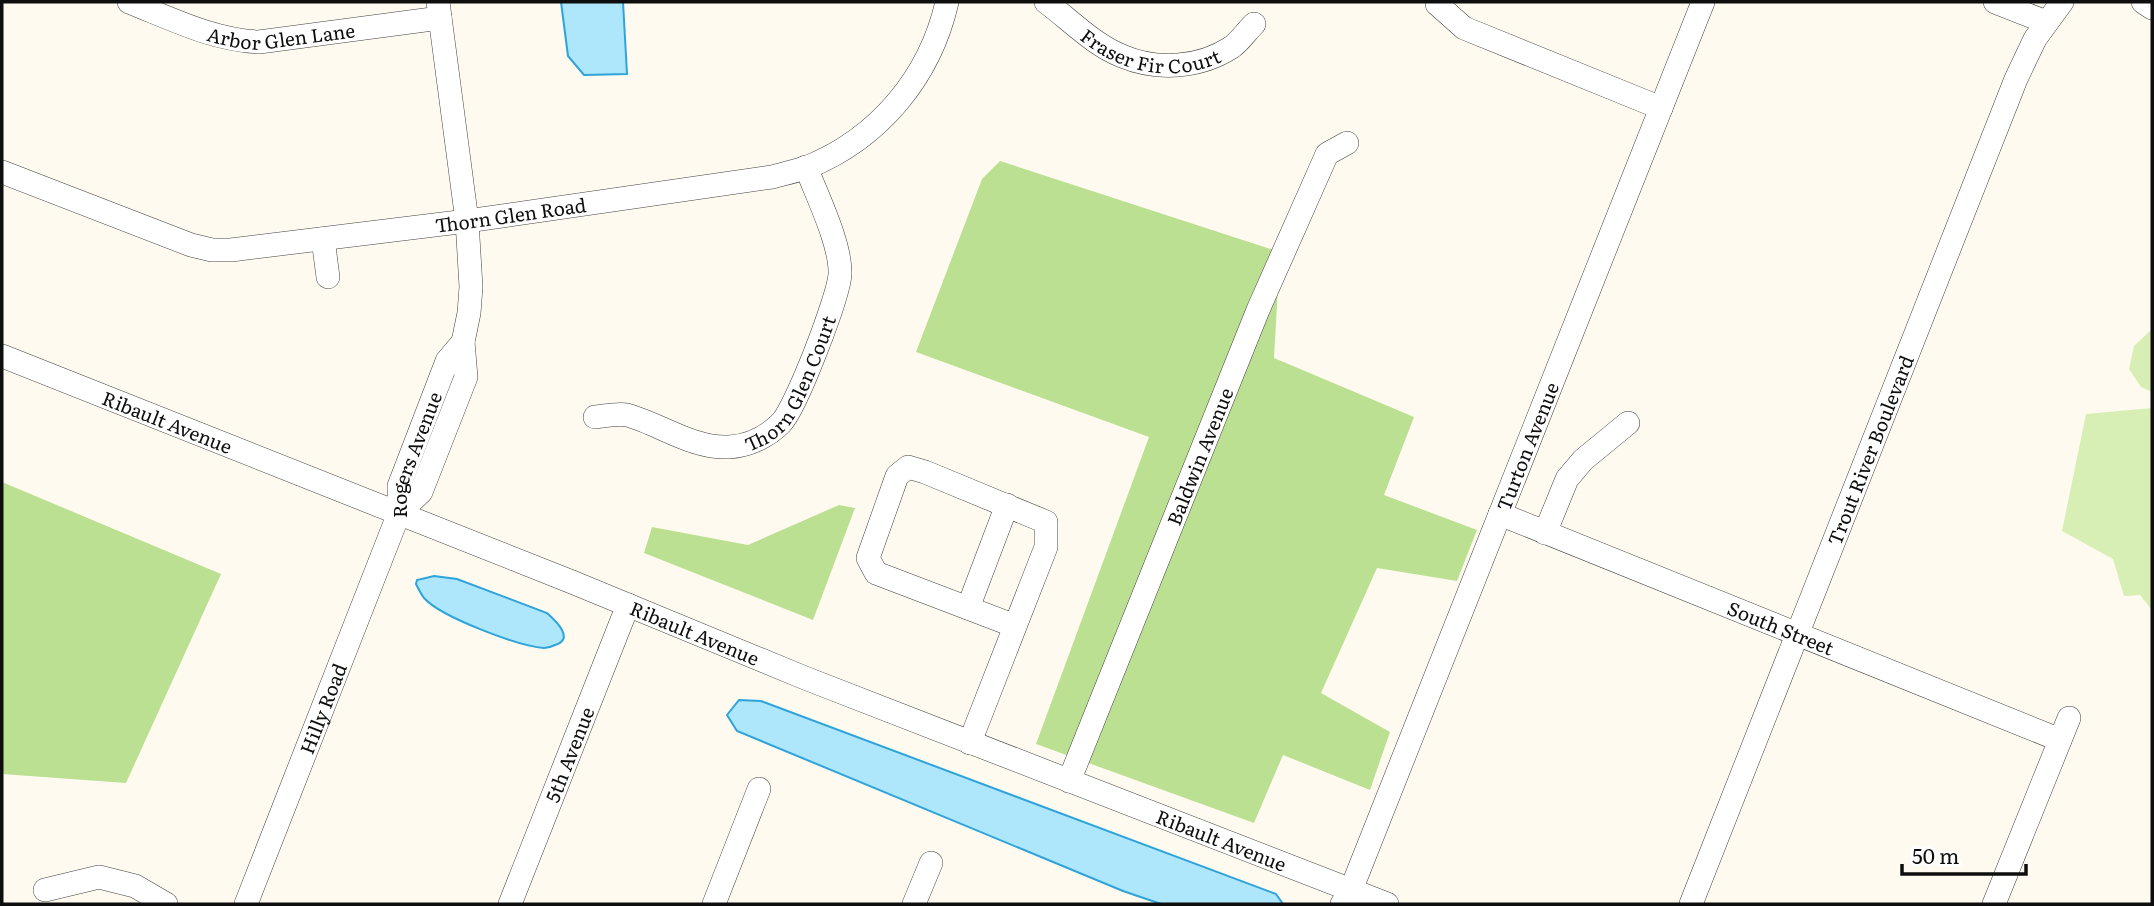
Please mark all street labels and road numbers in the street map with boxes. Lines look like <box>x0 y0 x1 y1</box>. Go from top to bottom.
street label: Arbor Glen Lane <box>204 15 357 56</box>
street label: Fraser Fir Court <box>1075 21 1225 80</box>
street label: Thorn Glen Road <box>433 190 588 239</box>
street label: Thorn Glen Court <box>740 311 842 458</box>
street label: Trout River Boulevard <box>1820 350 1920 549</box>
street label: Turton Avenue <box>1489 378 1565 515</box>
street label: Ribault Avenue <box>98 383 237 460</box>
street label: Baldwin Avenue <box>1159 383 1240 529</box>
street label: Rogers Avenue <box>385 387 448 518</box>
street label: Ribault Avenue <box>626 593 764 672</box>
street label: South Street <box>1724 593 1839 662</box>
street label: Hilly Road <box>292 659 353 758</box>
street label: 5th Avenue <box>538 702 601 806</box>
street label: Ribault Avenue <box>1152 802 1291 878</box>

